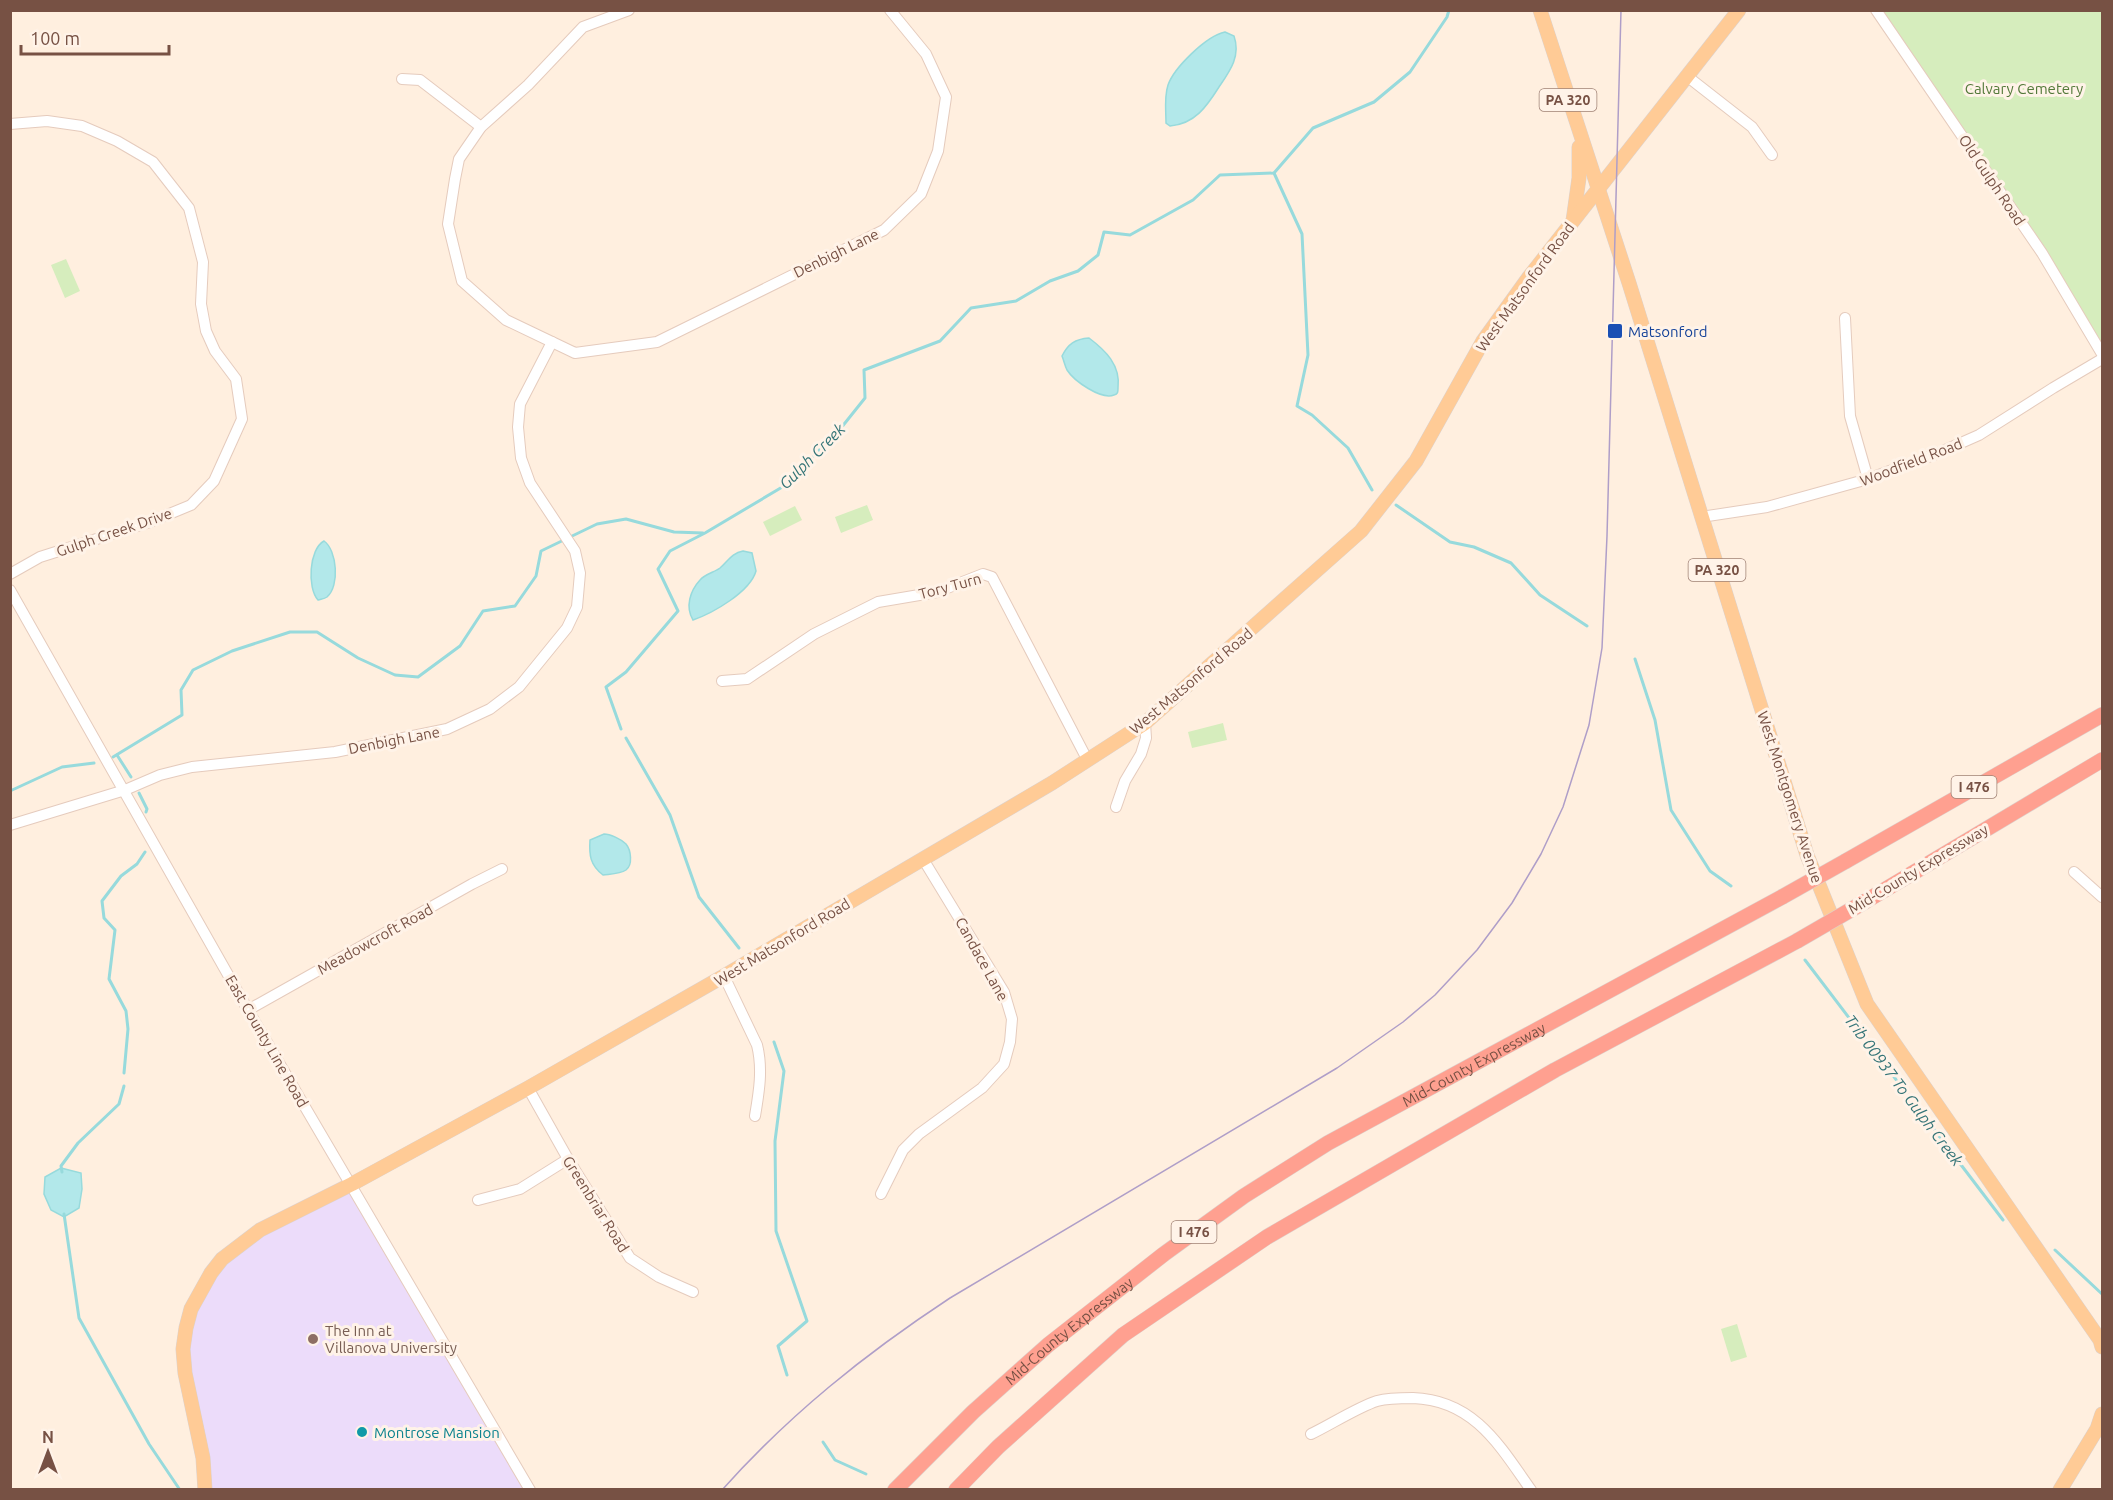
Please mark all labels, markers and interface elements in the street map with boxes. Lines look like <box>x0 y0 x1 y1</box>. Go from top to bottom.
scale bar <box>21 18 170 56</box>
text: 100 m <box>30 28 80 48</box>
park label: Calvary Cemetery <box>1965 80 2083 97</box>
road number: PA 320 <box>1540 89 1596 111</box>
street label: Old Gulph Road <box>1955 131 2029 229</box>
street label: West Matsonford Road <box>1473 219 1577 355</box>
street label: Denbigh Lane <box>791 225 881 281</box>
marker: Matsonford <box>1606 322 1624 340</box>
place label: Matsonford <box>1628 323 1707 340</box>
water label: Gulph Creek <box>776 419 849 492</box>
street label: Woodfield Road <box>1857 435 1965 489</box>
street label: Gulph Creek Drive <box>54 504 174 560</box>
road number: PA 320 <box>1688 559 1746 581</box>
street label: Tory Turn <box>917 570 983 602</box>
street label: West Matsonford Road <box>1126 625 1256 737</box>
street label: West Montgomery Avenue <box>1754 709 1826 885</box>
street label: Denbigh Lane <box>347 723 441 757</box>
road number: I 476 <box>1952 776 1996 798</box>
street label: Mid-County Expressway <box>1845 821 1991 917</box>
street label: West Matsonford Road <box>711 895 853 989</box>
street label: Meadowcroft Road <box>314 900 436 978</box>
street label: Candace Lane <box>952 914 1012 1004</box>
street label: East County Line Road <box>222 972 312 1110</box>
water label: Trib 00937 To Gulph Creek <box>1841 1011 1967 1170</box>
street label: Mid-County Expressway <box>1399 1019 1548 1110</box>
street label: Greenbriar Road <box>560 1153 632 1255</box>
road number: I 476 <box>1172 1221 1216 1243</box>
street label: Mid-County Expressway <box>1001 1273 1136 1388</box>
place label: The Inn at Villanova University <box>325 1322 457 1356</box>
marker: The Inn at Villanova University <box>306 1332 320 1346</box>
north arrow <box>18 1422 78 1482</box>
place label: Montrose Mansion <box>374 1424 500 1441</box>
marker: Montrose Mansion <box>355 1425 369 1439</box>
text: N <box>42 1428 54 1446</box>

